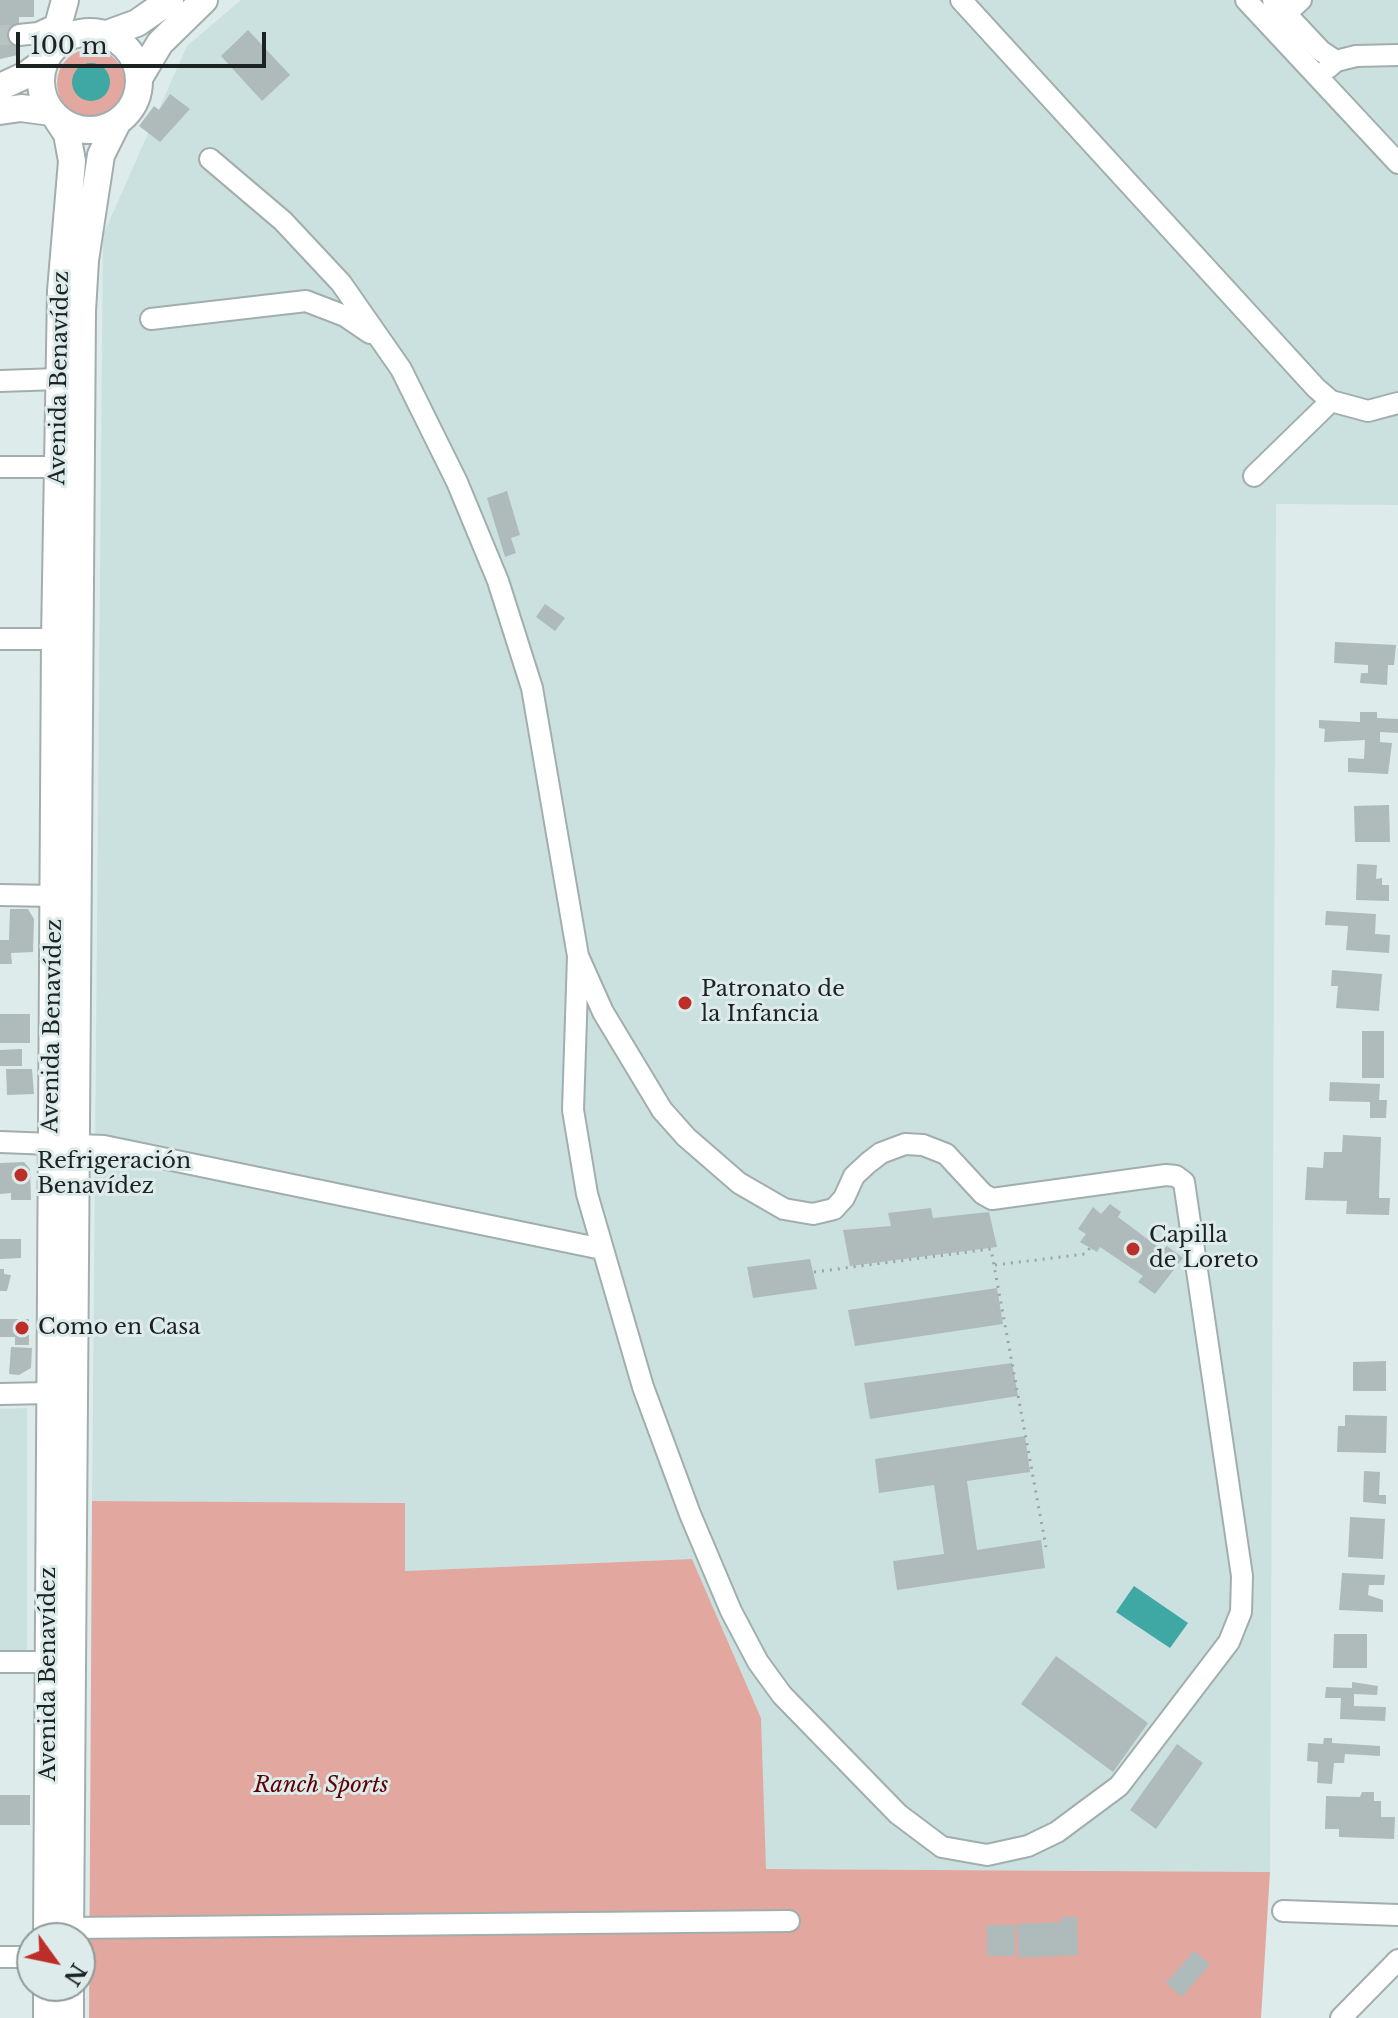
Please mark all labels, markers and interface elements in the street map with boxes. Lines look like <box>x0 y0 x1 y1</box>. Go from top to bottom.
scale bar <box>20 16 270 66</box>
text: 100 m <box>30 31 108 60</box>
street label: Avenida Benavídez <box>45 271 75 485</box>
street label: Avenida Benavídez <box>38 919 68 1133</box>
place label: Patronato de la Infancia <box>701 977 845 1028</box>
marker: Patronato de la Infancia <box>676 994 694 1012</box>
place label: Refrigeración Benavídez <box>37 1149 191 1200</box>
marker: Refrigeración Benavídez <box>12 1166 30 1184</box>
place label: Capilla de Loreto <box>1149 1223 1259 1274</box>
marker: Capilla de Loreto <box>1124 1240 1142 1258</box>
place label: Como en Casa <box>38 1315 200 1341</box>
marker: Como en Casa <box>13 1319 31 1337</box>
street label: Avenida Benavídez <box>36 1567 62 1781</box>
park label: Ranch Sports <box>254 1773 388 1799</box>
north arrow <box>16 1922 96 2002</box>
text: N <box>58 1958 92 1990</box>

